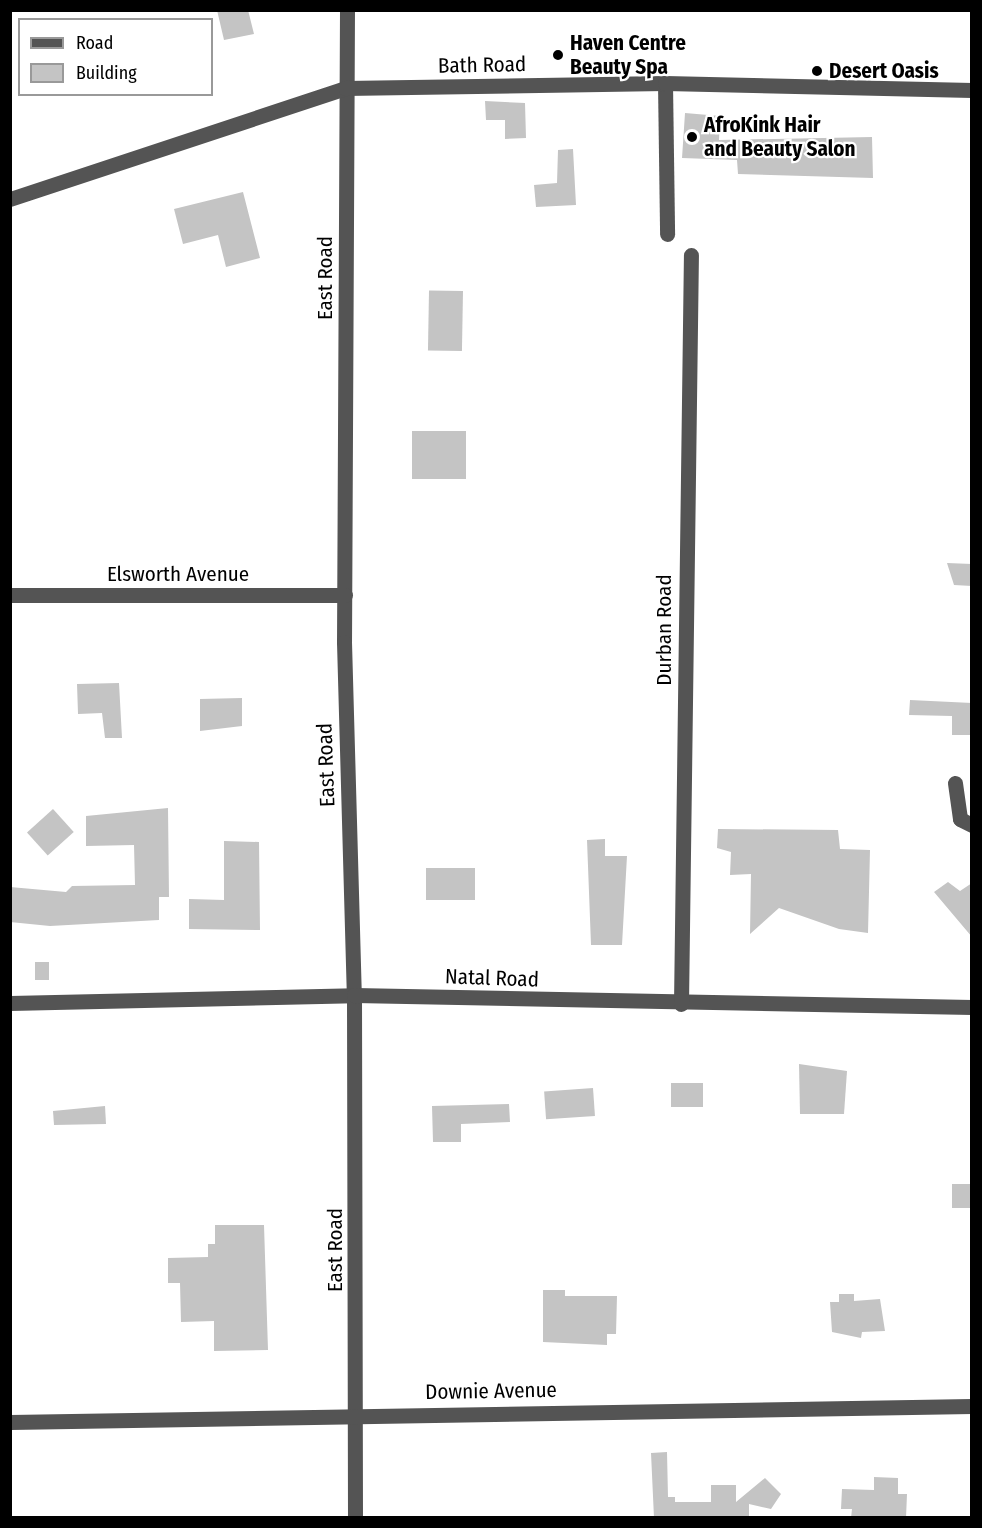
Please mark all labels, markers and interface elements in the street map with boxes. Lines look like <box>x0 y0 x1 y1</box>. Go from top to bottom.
legend <box>18 18 213 96</box>
place label: Haven Centre Beauty Spa <box>570 30 686 80</box>
text: Road <box>76 32 113 54</box>
marker: Haven Centre Beauty Spa <box>551 48 565 62</box>
street label: Bath Road <box>438 52 526 78</box>
place label: Desert Oasis <box>829 58 939 84</box>
text: Building <box>76 62 137 84</box>
marker: Desert Oasis <box>810 64 824 78</box>
place label: AfroKink Hair and Beauty Salon <box>704 112 855 162</box>
marker: AfroKink Hair and Beauty Salon <box>685 130 699 144</box>
street label: East Road <box>312 236 338 320</box>
street label: Elsworth Avenue <box>107 561 249 587</box>
street label: Durban Road <box>651 574 677 686</box>
street label: East Road <box>312 723 340 807</box>
street label: Natal Road <box>445 964 539 992</box>
street label: East Road <box>322 1208 348 1292</box>
street label: Downie Avenue <box>425 1377 557 1405</box>

